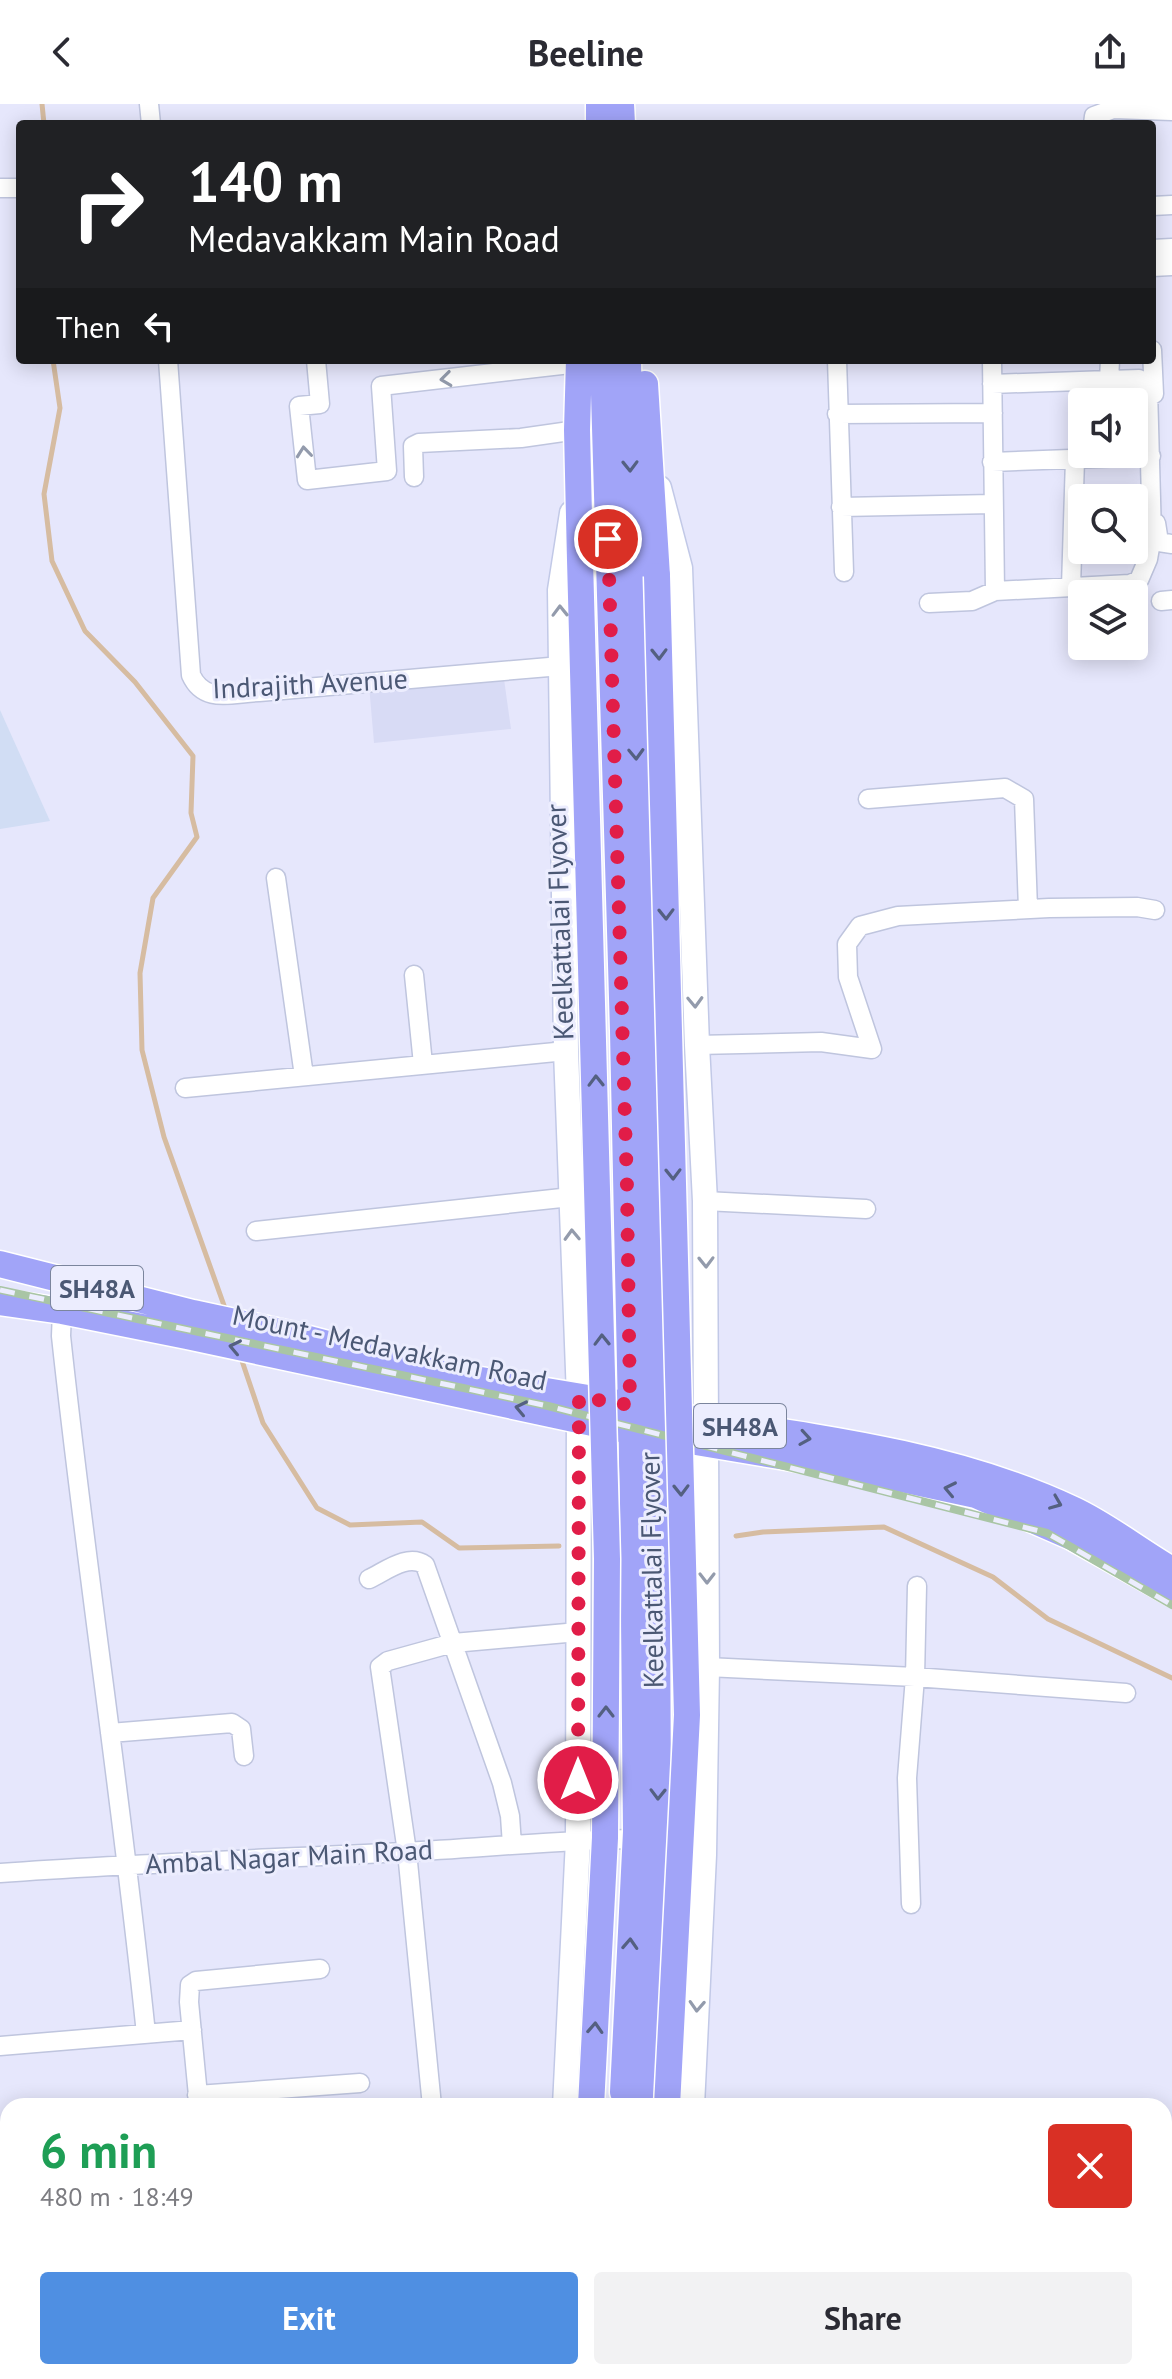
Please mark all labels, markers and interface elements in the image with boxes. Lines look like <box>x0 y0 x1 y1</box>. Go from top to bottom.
text: Beeline <box>528 29 644 76</box>
icon: back <box>40 30 84 74</box>
icon: share <box>1088 30 1132 74</box>
text: 140 m <box>188 145 343 217</box>
icon: right <box>56 152 160 256</box>
text: Medavakkam Main Road <box>188 215 560 262</box>
icon: left <box>137 304 181 348</box>
text: Then <box>56 307 121 346</box>
one-way arrow <box>439 370 452 387</box>
map controls <box>1068 388 1148 660</box>
button: sound <box>1068 388 1148 468</box>
one-way arrow <box>295 445 312 458</box>
one-way arrow <box>621 460 638 473</box>
button: search <box>1068 484 1148 564</box>
pin <box>574 505 642 573</box>
icon: arrive <box>586 517 630 561</box>
button: layers <box>1068 580 1148 660</box>
one-way arrow <box>551 604 569 617</box>
one-way arrow <box>650 648 668 661</box>
street label: Indrajith Avenue <box>211 659 409 707</box>
one-way arrow <box>628 748 645 761</box>
street label: Keelkattalai Flyover <box>536 803 582 1041</box>
one-way arrow <box>657 908 674 921</box>
one-way arrow <box>687 996 704 1009</box>
one-way arrow <box>587 1074 604 1087</box>
one-way arrow <box>664 1168 681 1181</box>
one-way arrow <box>564 1228 581 1241</box>
one-way arrow <box>697 1256 715 1269</box>
road number: SH48A <box>51 1266 143 1310</box>
street label: Mount - Medavakkam Road <box>229 1296 551 1398</box>
one-way arrow <box>593 1333 611 1346</box>
one-way arrow <box>229 1339 243 1356</box>
one-way arrow <box>515 1400 528 1417</box>
road number: SH48A <box>694 1404 786 1448</box>
one-way arrow <box>798 1428 812 1445</box>
street label: Keelkattalai Flyover <box>630 1451 672 1688</box>
one-way arrow <box>944 1481 957 1498</box>
one-way arrow <box>672 1484 689 1497</box>
one-way arrow <box>1048 1493 1062 1509</box>
one-way arrow <box>698 1572 716 1585</box>
one-way arrow <box>597 1705 615 1718</box>
position arrow <box>536 1738 620 1822</box>
one-way arrow <box>649 1788 666 1801</box>
street label: Ambal Nagar Main Road <box>144 1830 434 1882</box>
one-way arrow <box>621 1937 638 1950</box>
one-way arrow <box>688 2000 705 2013</box>
one-way arrow <box>586 2021 603 2034</box>
text: 6 min <box>40 2119 157 2181</box>
button: close <box>1048 2124 1132 2208</box>
text: 480 m · 18:49 <box>40 2180 194 2213</box>
button: Exit <box>40 2272 578 2364</box>
button: Share <box>594 2272 1132 2364</box>

